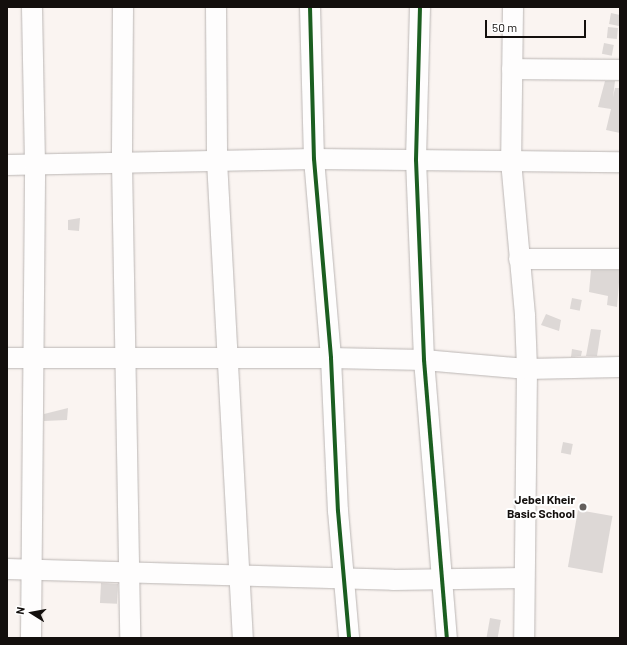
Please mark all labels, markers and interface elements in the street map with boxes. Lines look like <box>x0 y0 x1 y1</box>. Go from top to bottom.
scale bar <box>487 12 588 38</box>
text: 50 m <box>492 20 517 34</box>
place label: Jebel Kheir Basic School <box>507 493 575 521</box>
marker: Jebel Kheir Basic School <box>578 502 588 512</box>
north arrow <box>12 593 52 633</box>
text: N <box>13 606 27 615</box>

